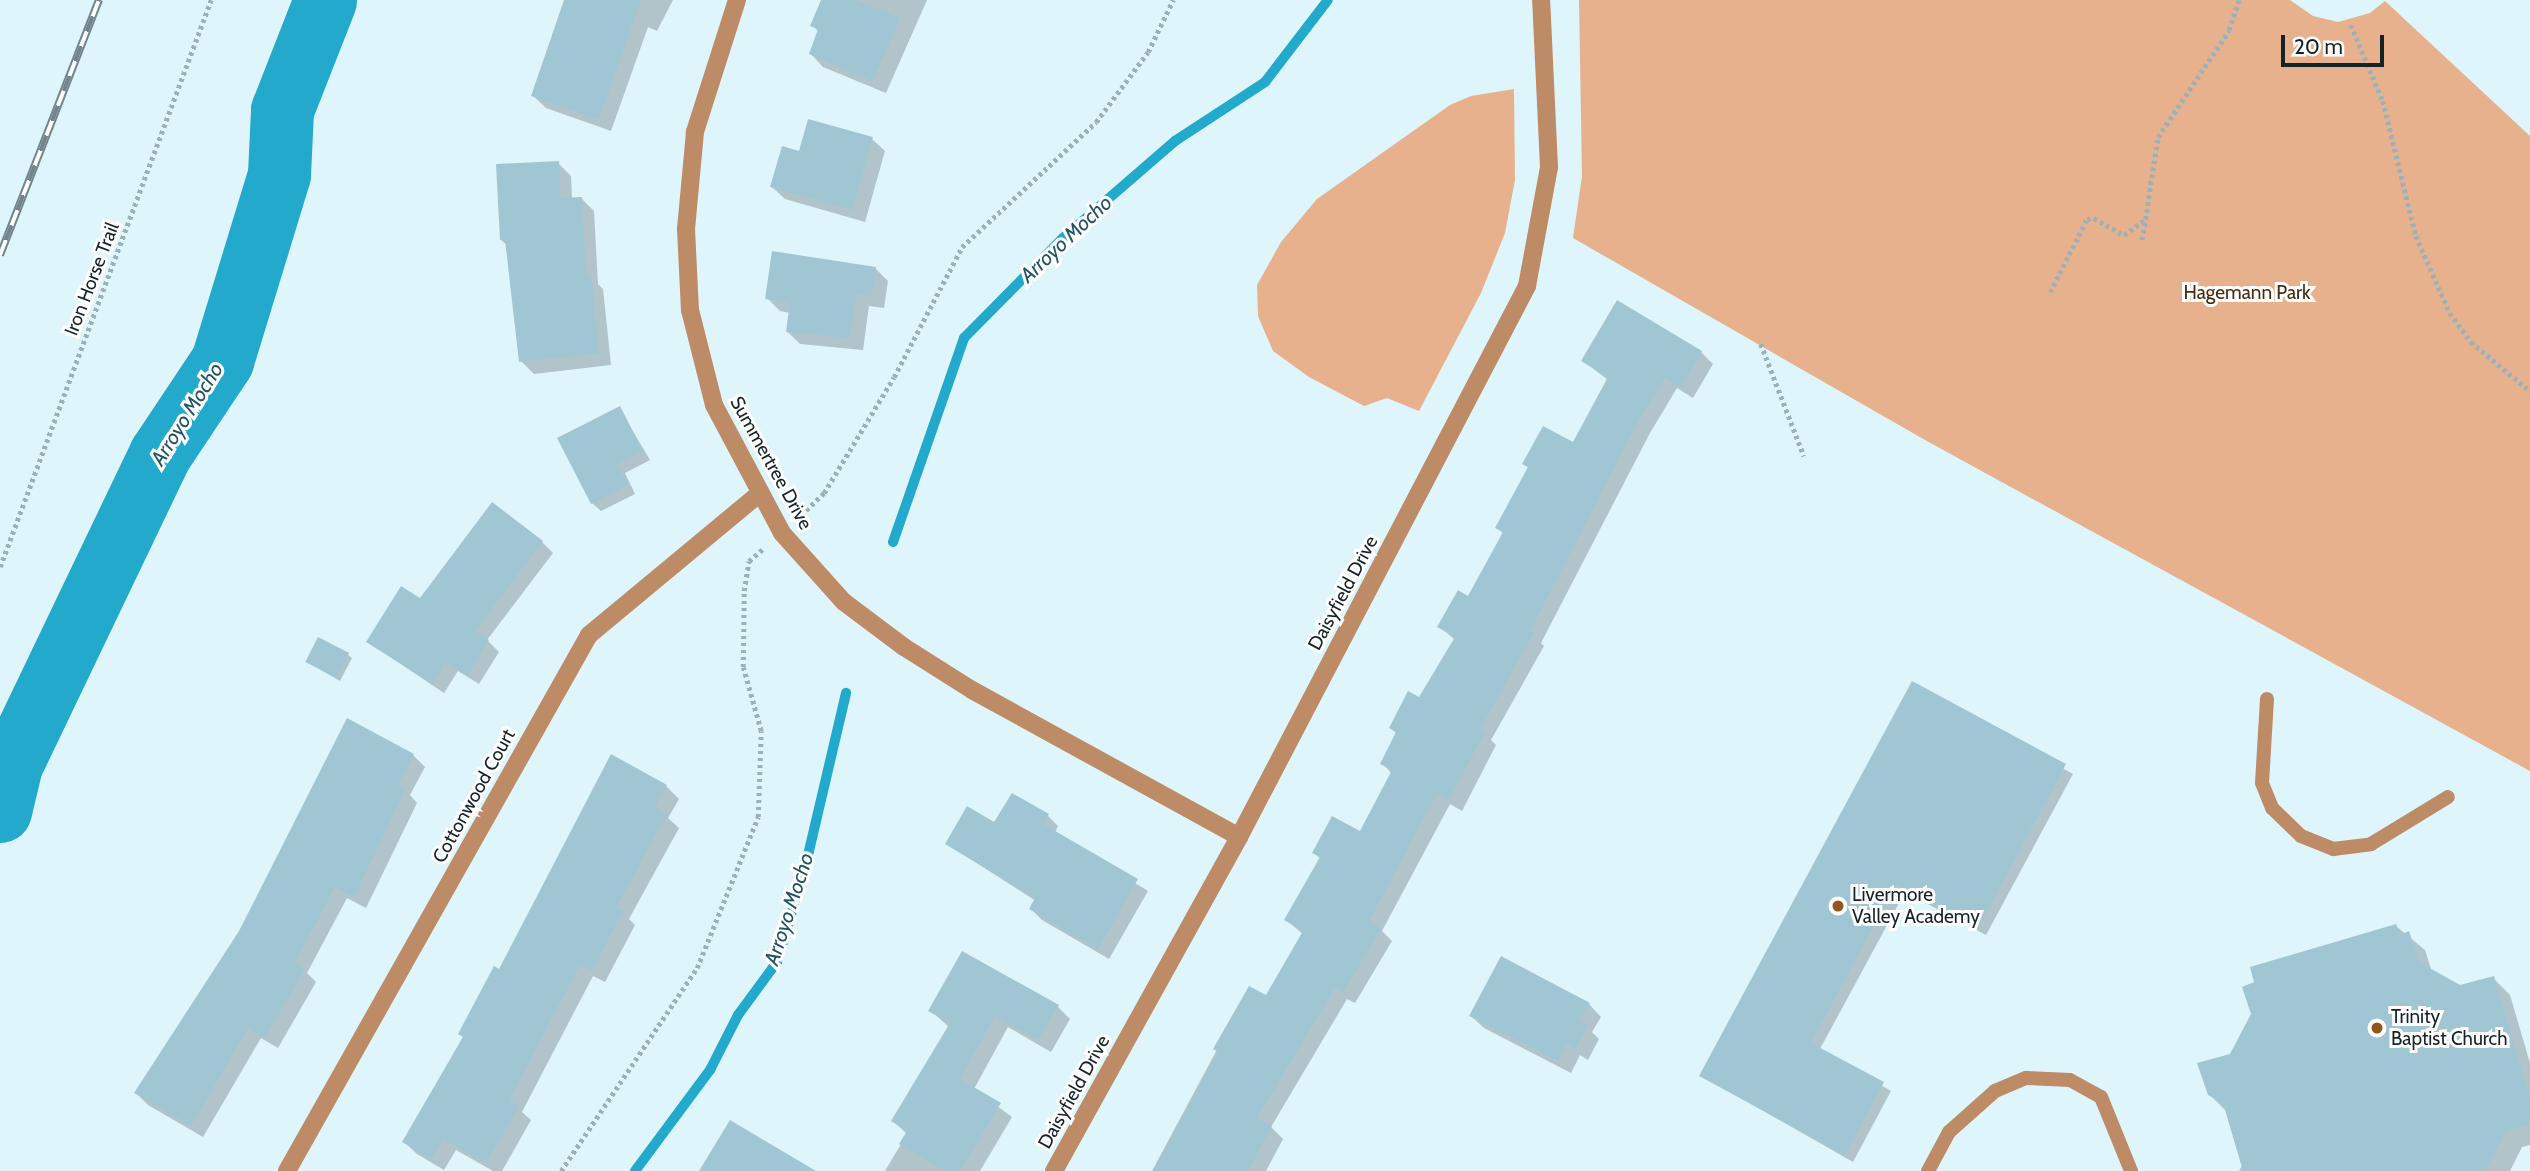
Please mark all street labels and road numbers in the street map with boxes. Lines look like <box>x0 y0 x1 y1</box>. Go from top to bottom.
street label: Iron Horse Trail <box>60 219 124 339</box>
street label: Summertree Drive <box>725 393 817 533</box>
street label: Daisyfield Drive <box>1303 532 1383 654</box>
street label: Cottonwood Court <box>428 725 520 867</box>
street label: Daisyfield Drive <box>1033 1031 1115 1153</box>

